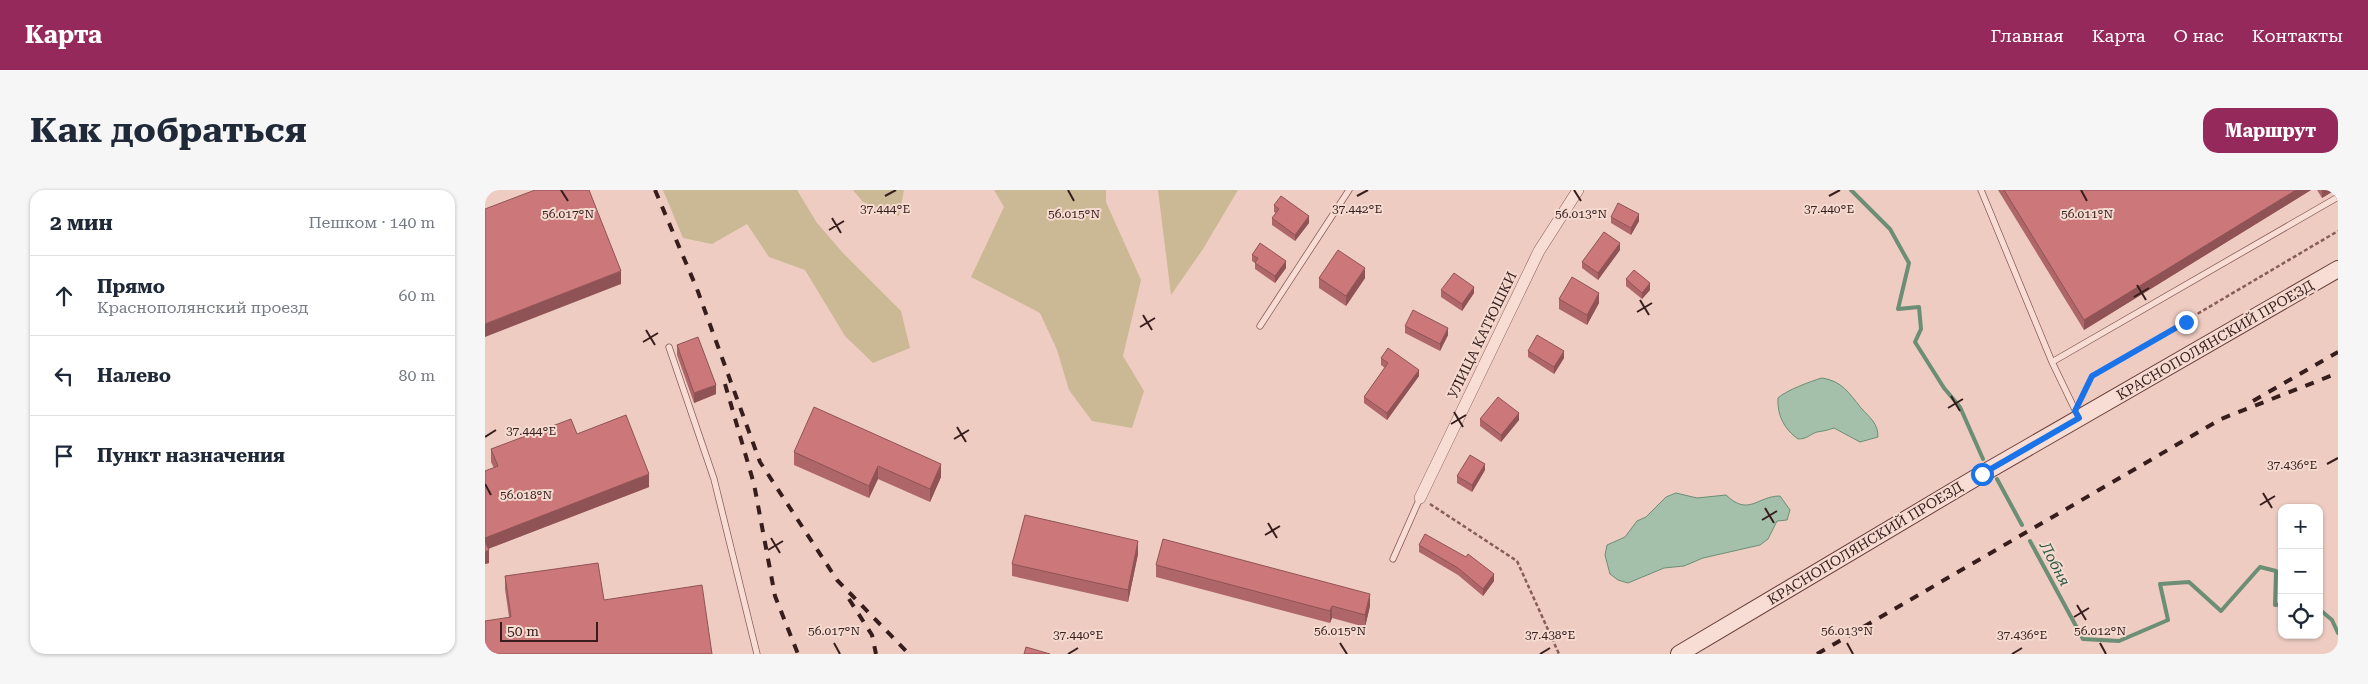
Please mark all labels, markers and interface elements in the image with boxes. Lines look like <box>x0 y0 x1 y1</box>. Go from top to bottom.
text: Карта <box>25 21 102 49</box>
text: Главная <box>1991 25 2064 46</box>
text: Карта <box>2092 25 2146 46</box>
text: О нас <box>2174 25 2224 46</box>
text: Контакты <box>2252 25 2343 46</box>
button: Маршрут <box>2203 108 2338 153</box>
text: Как добраться <box>30 110 307 151</box>
text: 37.444°E <box>860 202 910 216</box>
text: 37.442°E <box>1332 202 1382 216</box>
text: 37.440°E <box>1804 202 1854 216</box>
text: 56.017°N <box>542 207 594 221</box>
text: 56.015°N <box>1048 207 1100 221</box>
text: 56.013°N <box>1555 207 1607 221</box>
text: 56.011°N <box>2061 207 2113 221</box>
text: 2 мин <box>50 211 113 235</box>
text: Пешком · 140 m <box>308 213 435 232</box>
street label: УЛИЦА КАТЮШКИ <box>1444 269 1520 401</box>
text: Прямо <box>97 275 165 298</box>
street label: КРАСНОПОЛЯНСКИЙ ПРОЕЗД <box>2114 277 2316 403</box>
icon: ahead <box>50 282 78 310</box>
text: 60 m <box>398 286 435 305</box>
text: Краснополянский проезд <box>97 298 308 317</box>
route end <box>2175 311 2198 334</box>
icon: left <box>50 362 78 390</box>
text: Налево <box>97 364 171 387</box>
text: 80 m <box>398 366 435 385</box>
text: 37.444°E <box>506 424 556 438</box>
icon: arrive <box>50 442 78 470</box>
text: Пункт назначения <box>97 444 285 467</box>
text: 37.436°E <box>2267 458 2317 472</box>
route start <box>1971 463 1994 486</box>
street label: КРАСНОПОЛЯНСКИЙ ПРОЕЗД <box>1765 478 1965 608</box>
text: 56.018°N <box>500 488 552 502</box>
map controls <box>2278 504 2323 639</box>
button: + <box>2278 504 2323 549</box>
water label: Лобня <box>2035 538 2074 589</box>
button: − <box>2278 549 2323 594</box>
button: locate <box>2278 594 2323 639</box>
scale bar <box>500 619 597 642</box>
text: 50 m <box>507 623 539 639</box>
text: 56.017°N <box>808 624 860 638</box>
text: 56.015°N <box>1314 624 1366 638</box>
text: 56.013°N <box>1821 624 1873 638</box>
text: 56.012°N <box>2074 624 2126 638</box>
text: 37.440°E <box>1053 628 1103 642</box>
text: 37.438°E <box>1525 628 1575 642</box>
text: 37.436°E <box>1997 628 2047 642</box>

